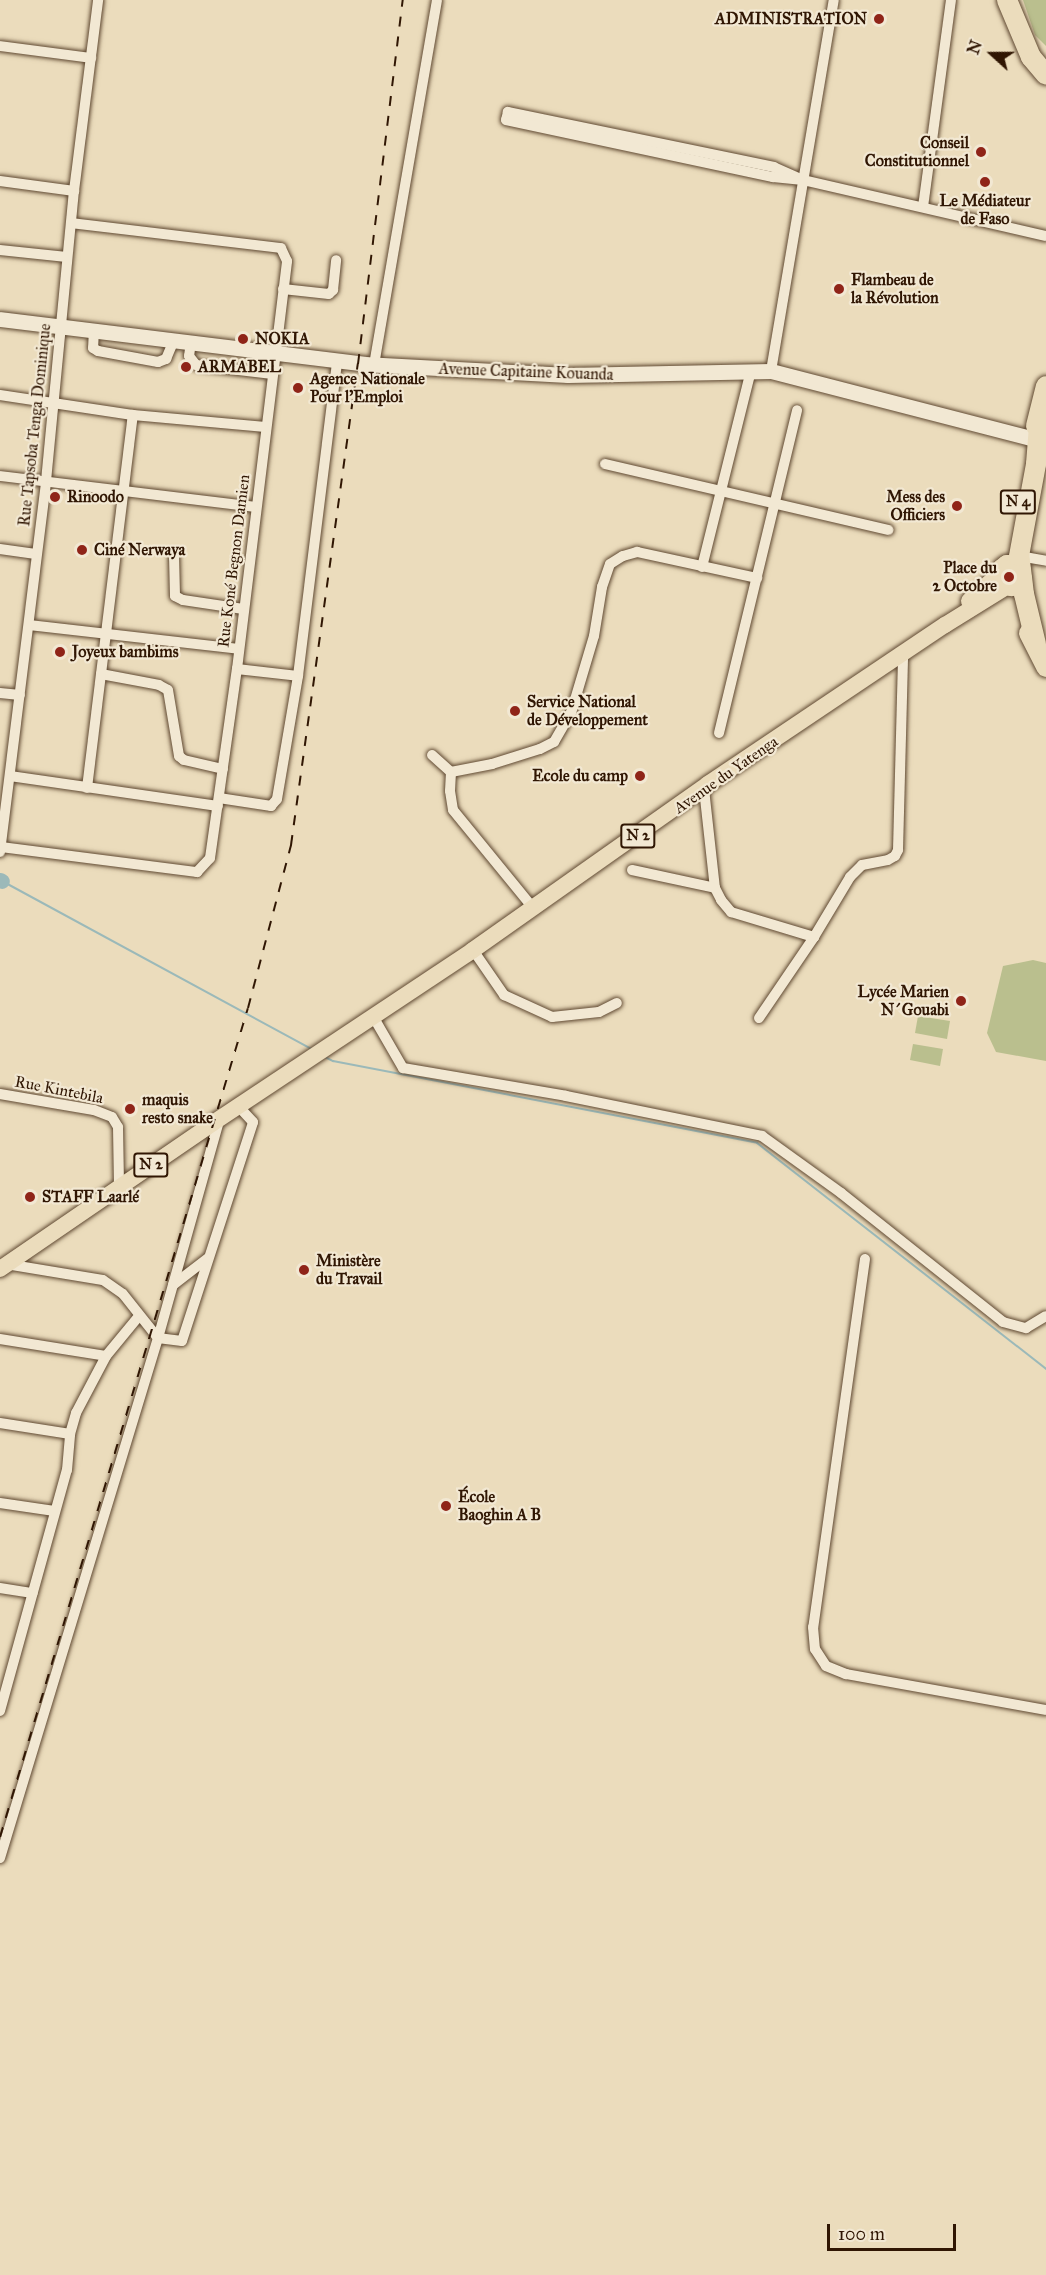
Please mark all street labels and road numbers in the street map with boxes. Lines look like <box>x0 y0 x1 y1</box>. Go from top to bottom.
street label: Rue Tapsoba Tenga Dominique <box>15 323 55 527</box>
street label: Avenue Capitaine Kouanda <box>438 359 614 385</box>
street label: Rue Koné Begnon Damien <box>214 474 254 648</box>
road number: N 4 <box>998 490 1038 514</box>
street label: Avenue du Yatenga <box>670 732 782 818</box>
road number: N 2 <box>620 824 656 848</box>
street label: Rue Kintebila <box>13 1072 105 1108</box>
road number: N 2 <box>133 1153 169 1177</box>

